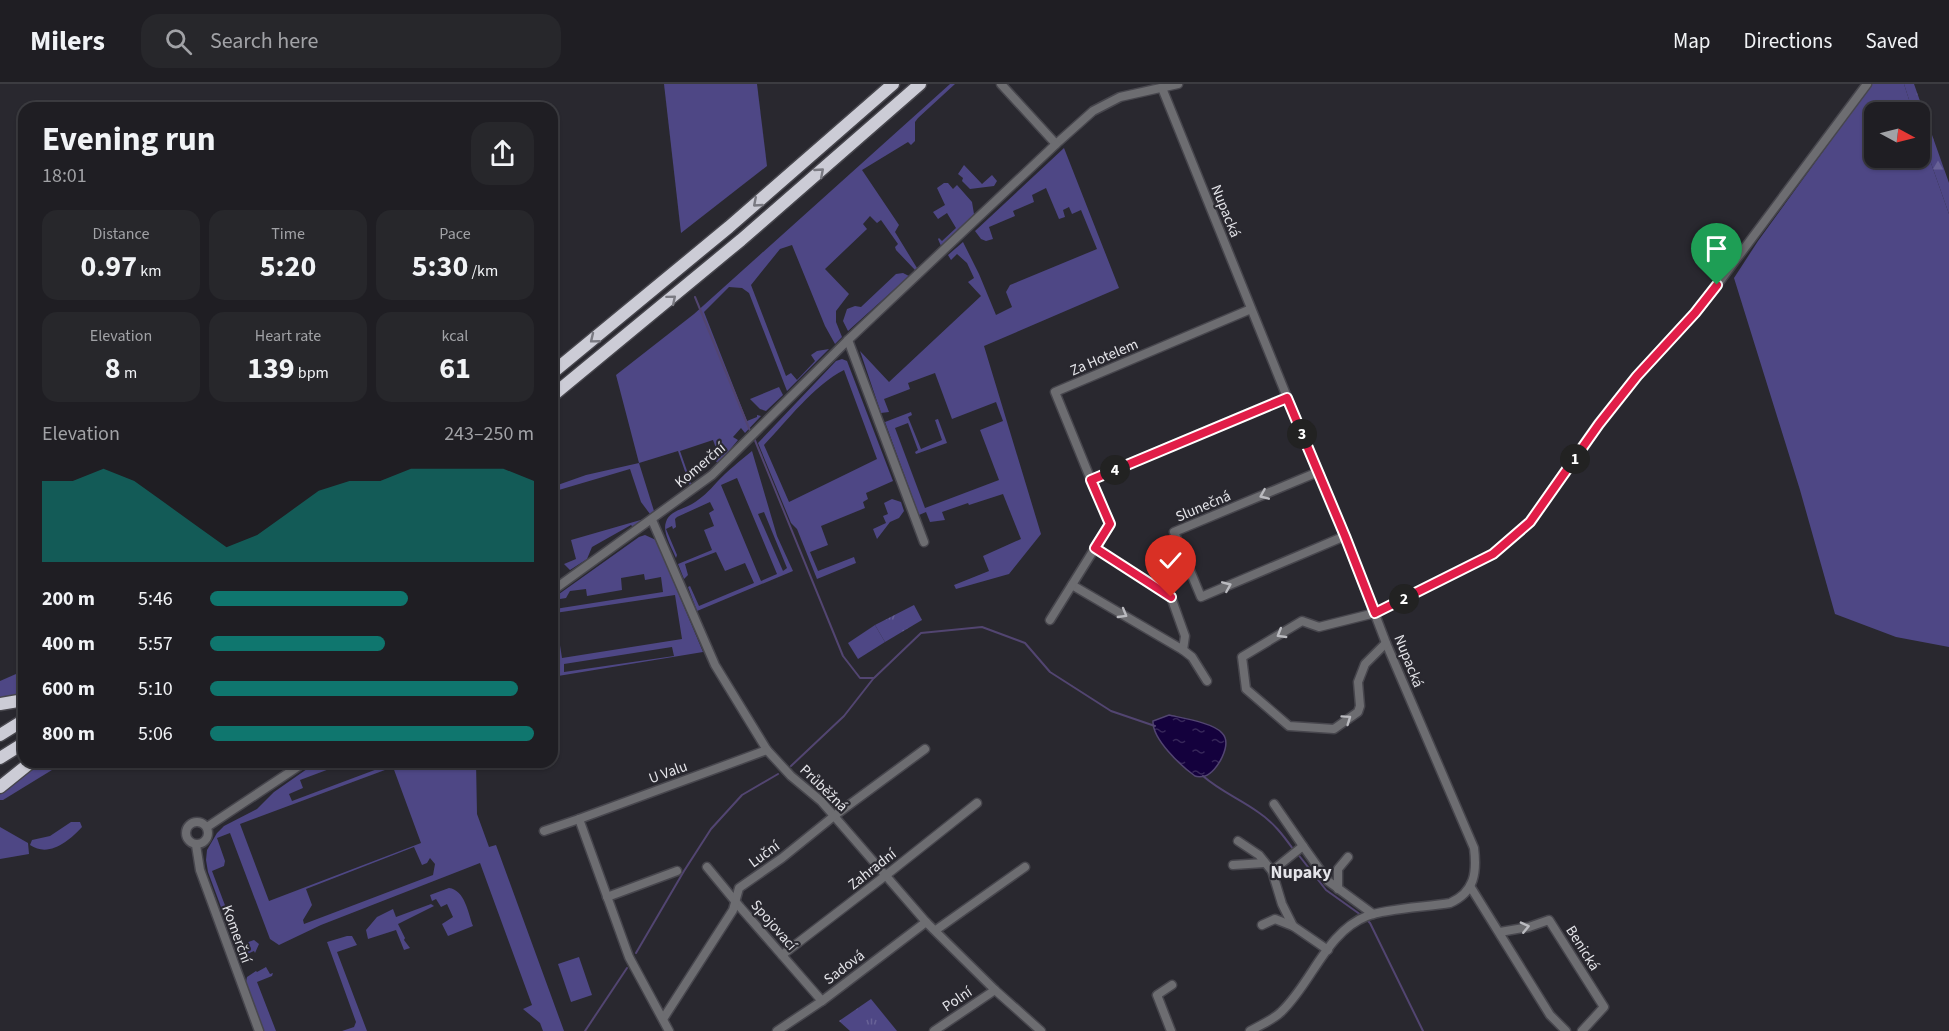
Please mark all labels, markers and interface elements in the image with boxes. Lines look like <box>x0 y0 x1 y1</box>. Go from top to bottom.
search box <box>141 14 561 68</box>
text: Milers <box>30 21 105 61</box>
icon: search <box>162 25 195 58</box>
text: Search here <box>210 25 318 57</box>
text: Map <box>1673 26 1711 56</box>
text: Directions <box>1744 26 1832 56</box>
text: Saved <box>1865 26 1919 56</box>
north arrow <box>1864 102 1930 168</box>
map controls <box>1864 102 1930 168</box>
text: Evening run <box>42 116 216 163</box>
button: share <box>471 122 534 185</box>
text: 18:01 <box>42 162 87 190</box>
one-way arrow <box>813 168 824 179</box>
street label: Nupacká <box>1205 182 1246 241</box>
one-way arrow <box>753 196 764 207</box>
text: Distance <box>93 223 149 245</box>
text: Time <box>271 223 305 245</box>
text: Pace <box>439 223 471 245</box>
pin <box>1691 223 1742 285</box>
icon: arrive <box>1700 232 1733 265</box>
text: 0.97 <box>81 245 137 288</box>
text: 5:20 <box>260 245 316 288</box>
text: 5:30 <box>412 245 468 288</box>
text: km <box>137 260 161 282</box>
text: /km <box>468 260 498 282</box>
one-way arrow <box>665 295 676 306</box>
text: Elevation <box>90 325 152 347</box>
text: Heart rate <box>255 325 321 347</box>
text: kcal <box>442 325 468 347</box>
one-way arrow <box>590 332 601 343</box>
street label: Za Hotelem <box>1067 334 1141 381</box>
text: 8 <box>105 347 121 390</box>
text: 139 <box>247 347 295 390</box>
text: 61 <box>439 347 471 390</box>
text: m <box>121 362 137 384</box>
text: bpm <box>295 362 329 384</box>
pin: 3 <box>1287 419 1317 449</box>
text: Elevation <box>42 420 120 448</box>
text: 243–250 m <box>444 420 534 448</box>
text: 3 <box>1298 423 1306 445</box>
street label: Komerční <box>670 437 731 493</box>
pin: 1 <box>1560 444 1590 474</box>
text: 1 <box>1571 448 1579 470</box>
pin: 4 <box>1100 455 1130 485</box>
text: 4 <box>1111 459 1119 481</box>
street label: Slunečná <box>1172 485 1234 528</box>
one-way arrow <box>1259 488 1270 500</box>
pin <box>1145 535 1196 597</box>
icon: check <box>1154 544 1187 577</box>
one-way arrow <box>1221 581 1232 593</box>
pin: 2 <box>1389 584 1419 614</box>
text: 200 m <box>42 585 95 613</box>
text: 5:46 <box>138 585 173 613</box>
text: 2 <box>1400 588 1408 610</box>
one-way arrow <box>1117 607 1127 619</box>
one-way arrow <box>1277 626 1287 638</box>
text: 400 m <box>42 630 95 658</box>
text: 5:57 <box>138 630 173 658</box>
street label: Nupacká <box>1388 632 1429 691</box>
text: 600 m <box>42 675 95 703</box>
text: 5:10 <box>138 675 173 703</box>
one-way arrow <box>1341 715 1352 726</box>
text: 800 m <box>42 720 95 748</box>
text: 5:06 <box>138 720 173 748</box>
street label: U Valu <box>646 756 690 789</box>
street label: Průběžná <box>795 760 852 817</box>
street label: Luční <box>744 835 785 873</box>
street label: Zahradní <box>844 843 902 895</box>
district label: Nupaky <box>1270 860 1332 885</box>
street label: Spojovací <box>746 895 802 956</box>
street label: Komerční <box>216 902 257 967</box>
one-way arrow <box>1519 922 1529 935</box>
street label: Benická <box>1560 922 1605 975</box>
street label: Sadová <box>820 945 869 990</box>
street label: Polní <box>938 981 977 1017</box>

